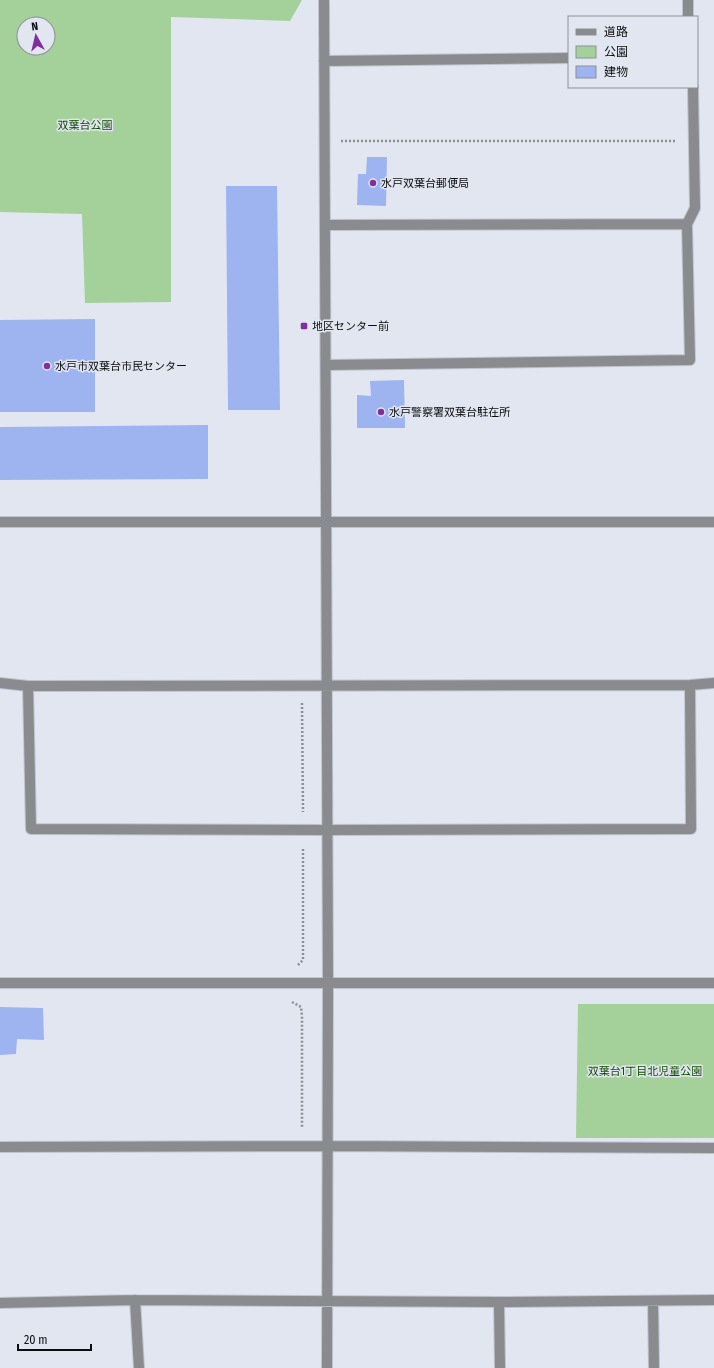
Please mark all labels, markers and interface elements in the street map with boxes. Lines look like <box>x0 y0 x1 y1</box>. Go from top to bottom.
north arrow <box>16 16 56 56</box>
legend <box>568 16 698 88</box>
text: N <box>31 20 39 33</box>
text: 道路 <box>604 25 628 39</box>
text: 公園 <box>604 45 628 59</box>
text: 建物 <box>604 65 628 79</box>
park label: 双葉台公園 <box>58 119 113 132</box>
place label: 水戸双葉台郵便局 <box>381 177 469 190</box>
marker: 水戸双葉台郵便局 <box>368 178 378 188</box>
place label: 地区センター前 <box>312 320 389 333</box>
marker: 地区センター前 <box>299 321 309 331</box>
place label: 水戸市双葉台市民センター <box>55 360 187 373</box>
marker: 水戸市双葉台市民センター <box>42 361 52 371</box>
place label: 水戸警察署双葉台駐在所 <box>389 406 511 419</box>
marker: 水戸警察署双葉台駐在所 <box>376 407 386 417</box>
park label: 双葉台1丁目北児童公園 <box>588 1065 702 1078</box>
scale bar <box>18 1326 91 1352</box>
text: 20 m <box>24 1333 48 1347</box>

